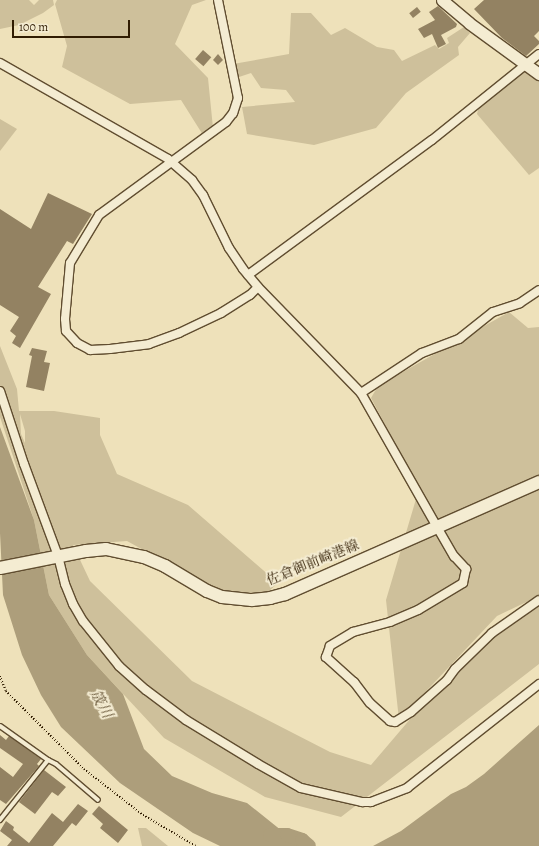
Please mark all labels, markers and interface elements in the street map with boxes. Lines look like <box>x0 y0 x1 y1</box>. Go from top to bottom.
scale bar <box>14 12 132 38</box>
text: 100 m <box>19 19 48 35</box>
street label: 佐倉御前崎港線 <box>264 537 362 589</box>
water label: 筬川 <box>86 687 116 721</box>

